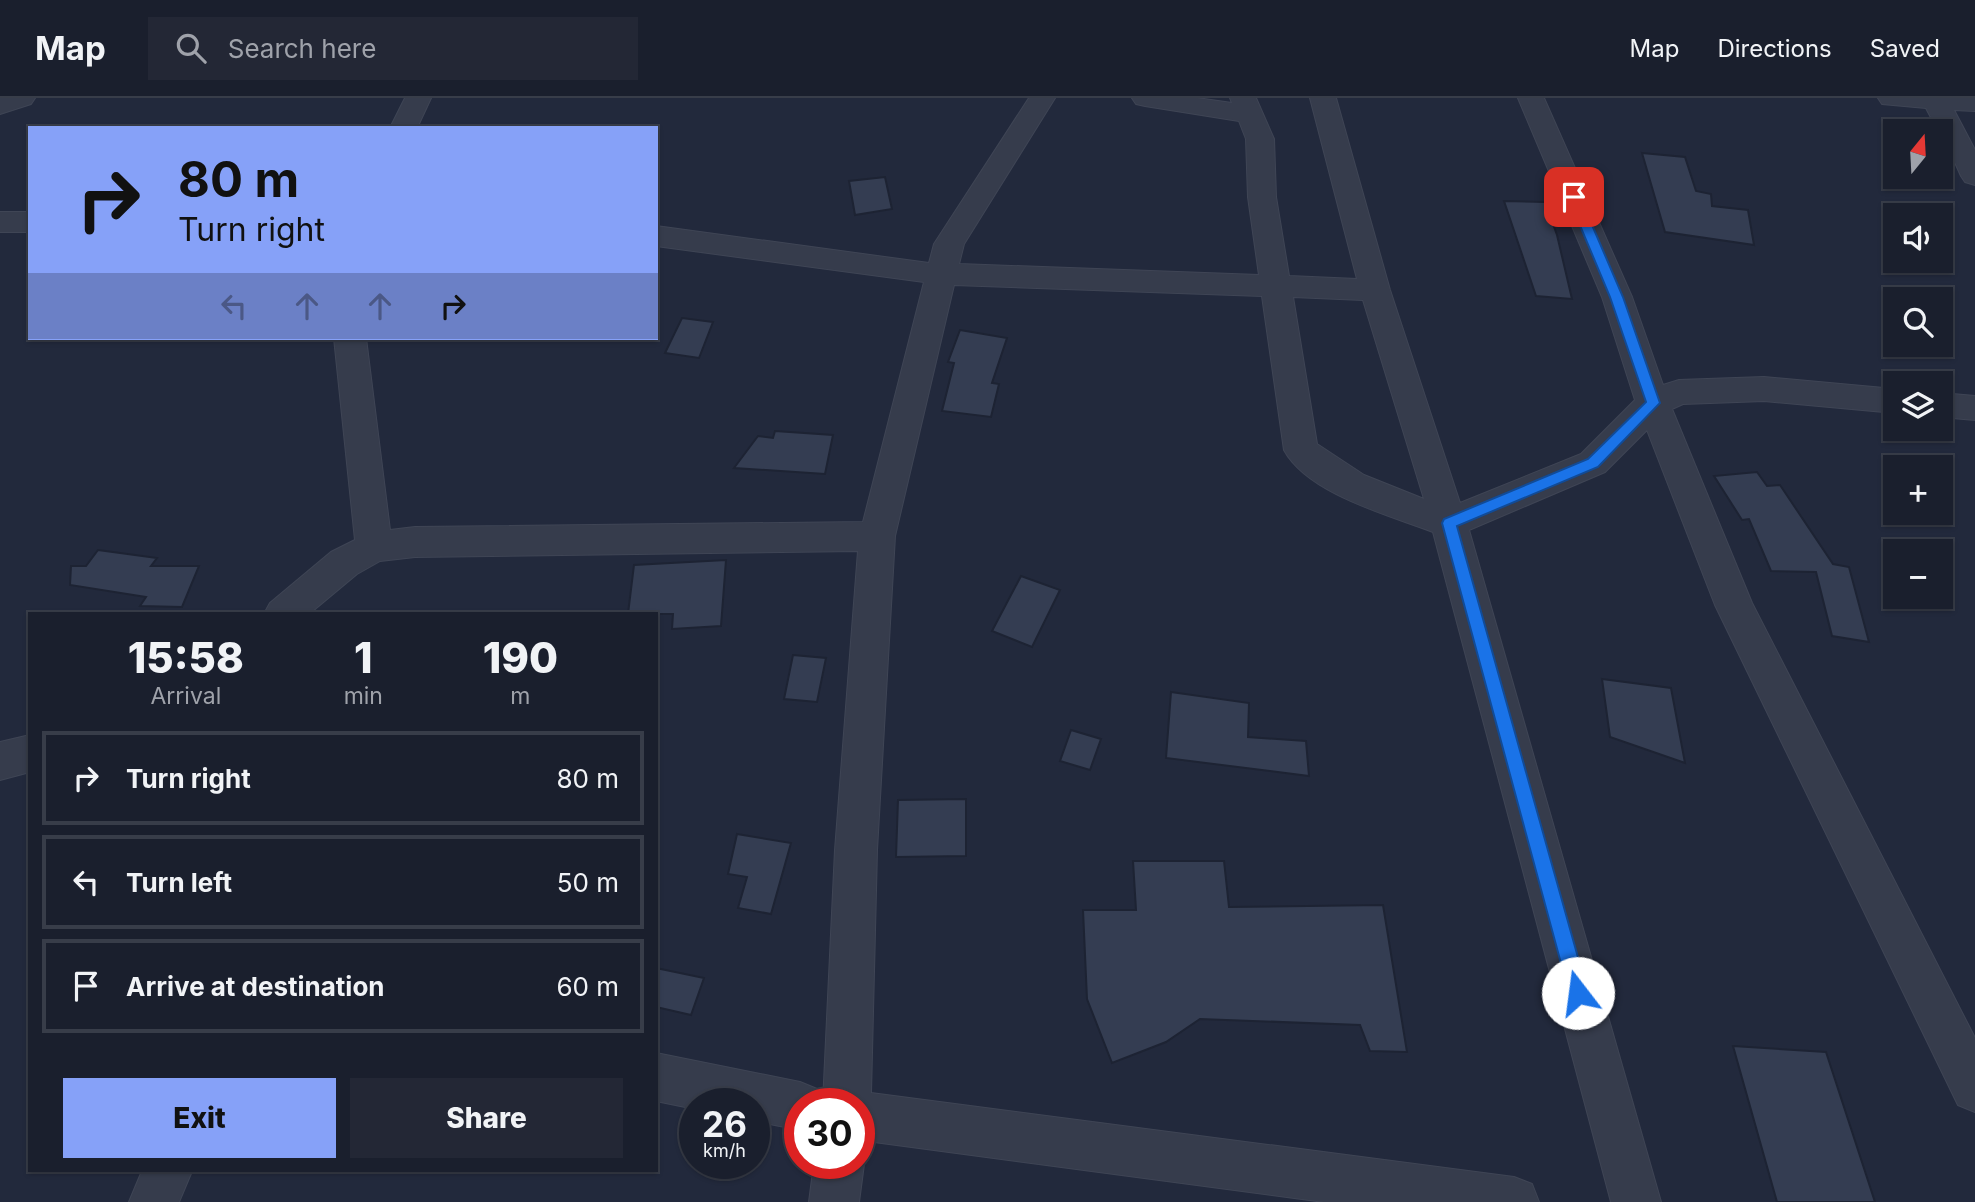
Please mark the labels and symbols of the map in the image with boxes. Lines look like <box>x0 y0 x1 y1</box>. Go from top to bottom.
north arrow <box>1883 119 1953 189</box>
pin <box>1544 167 1604 227</box>
position arrow <box>1541 956 1615 1030</box>
speed limit sign: 30 <box>784 1088 875 1179</box>

